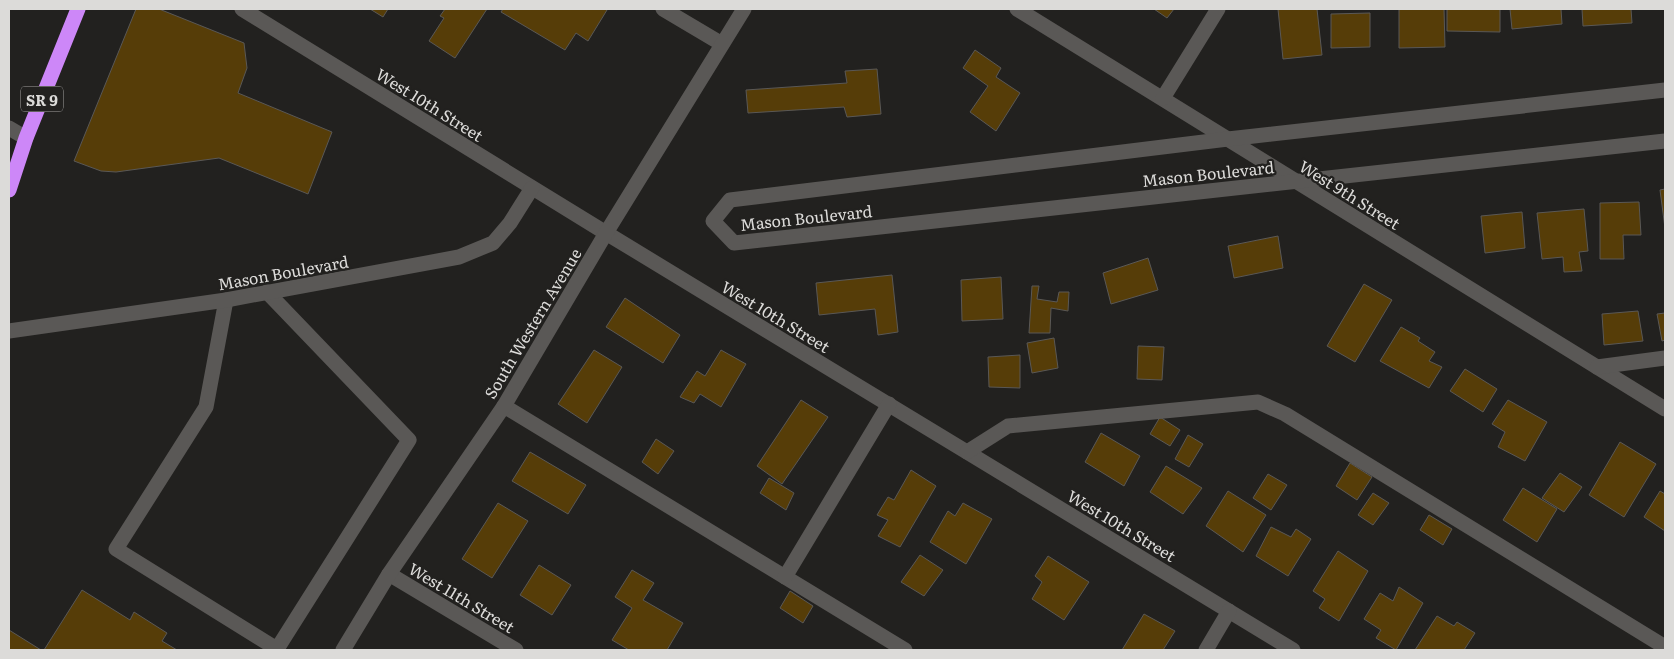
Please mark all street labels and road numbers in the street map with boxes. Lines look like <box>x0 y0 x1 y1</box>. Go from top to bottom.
street label: West 10th Street <box>372 61 489 147</box>
road number: SR 9 <box>21 86 63 112</box>
street label: West 9th Street <box>1295 153 1406 235</box>
street label: Mason Boulevard <box>1141 154 1275 192</box>
street label: Mason Boulevard <box>739 198 873 236</box>
street label: South Western Avenue <box>477 243 587 403</box>
street label: Mason Boulevard <box>216 249 351 295</box>
street label: West 10th Street <box>717 274 835 358</box>
street label: West 10th Street <box>1063 483 1181 567</box>
street label: West 11th Street <box>404 556 520 638</box>

